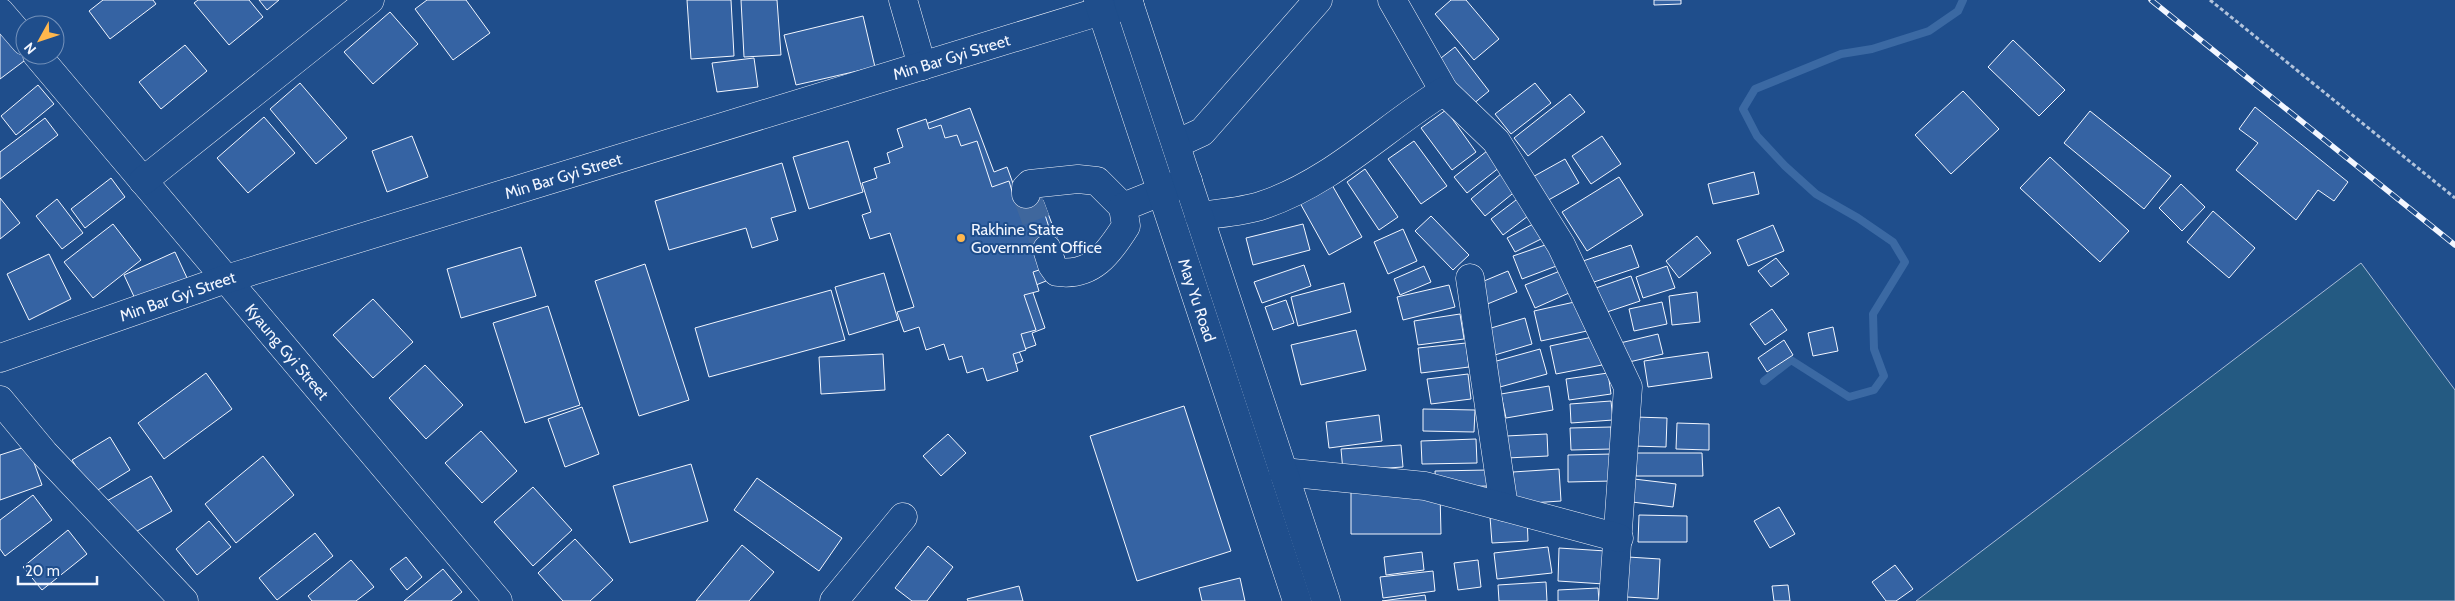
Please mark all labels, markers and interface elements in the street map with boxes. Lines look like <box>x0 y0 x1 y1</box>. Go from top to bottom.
north arrow <box>15 15 65 65</box>
street label: Min Bar Gyi Street <box>890 30 1013 84</box>
text: N <box>20 39 40 58</box>
street label: Min Bar Gyi Street <box>502 149 625 203</box>
place label: Rakhine State Government Office <box>971 220 1102 257</box>
marker: Rakhine State Government Office <box>955 232 967 244</box>
street label: May Yu Road <box>1175 256 1220 344</box>
street label: Min Bar Gyi Street <box>117 267 238 325</box>
street label: Kyaung Gyi Street <box>241 300 334 404</box>
scale bar <box>18 554 96 586</box>
text: 20 m <box>25 562 60 580</box>

